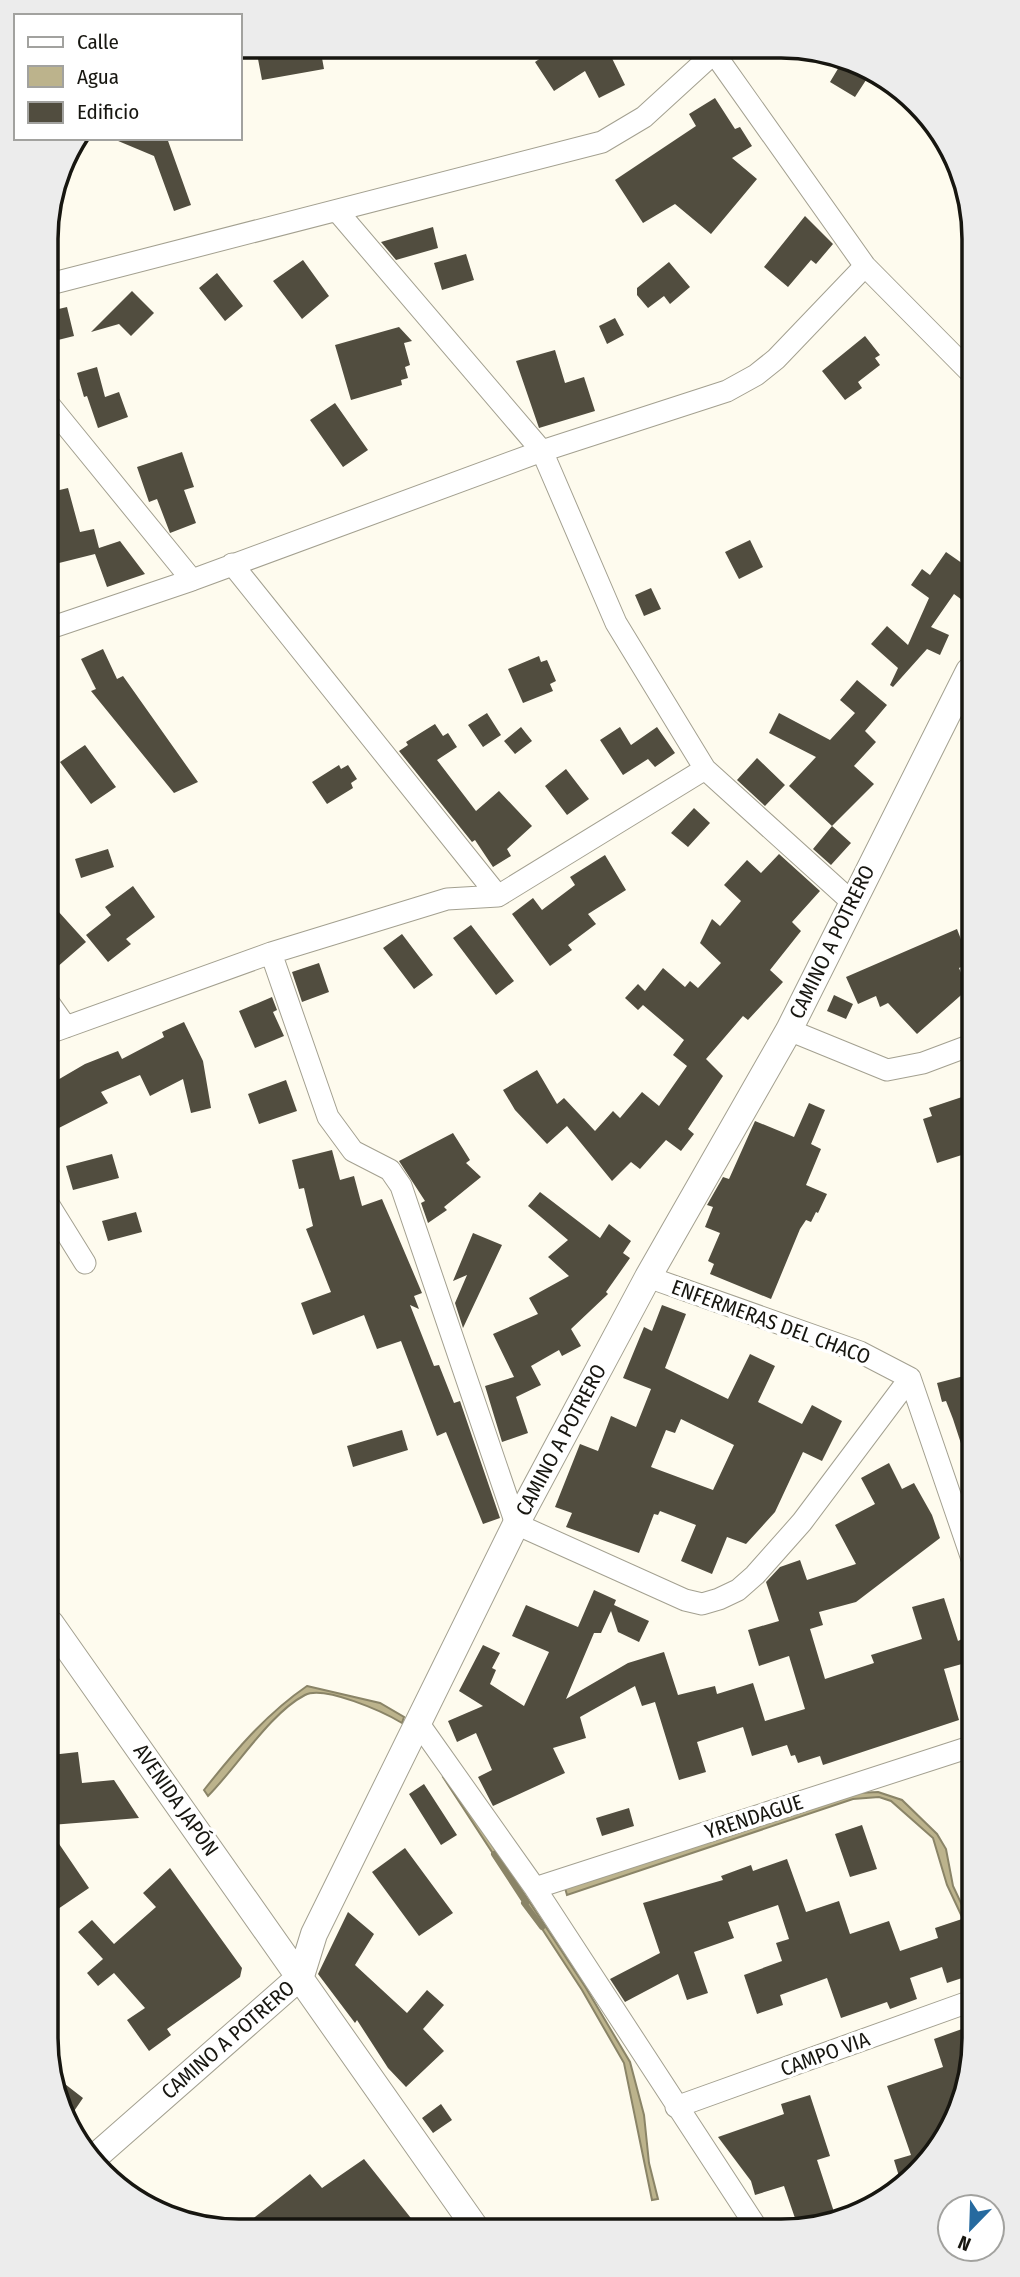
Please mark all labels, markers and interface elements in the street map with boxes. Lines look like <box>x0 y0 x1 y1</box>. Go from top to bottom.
legend <box>14 14 242 140</box>
text: Calle <box>77 29 119 55</box>
text: Agua <box>77 64 119 90</box>
text: Edificio <box>77 99 139 125</box>
street label: CAMINO A POTRERO <box>784 861 880 1023</box>
street label: ENFERMERAS DEL CHACO <box>668 1274 874 1370</box>
street label: CAMINO A POTRERO <box>510 1360 612 1520</box>
street label: AVENIDA JAPÓN <box>128 1739 224 1861</box>
street label: YRENDAGUE <box>702 1789 806 1845</box>
street label: CAMINO A POTRERO <box>156 1975 300 2105</box>
street label: CAMPO VIA <box>777 2026 873 2082</box>
north arrow <box>936 2193 1006 2263</box>
text: N <box>955 2230 974 2256</box>

